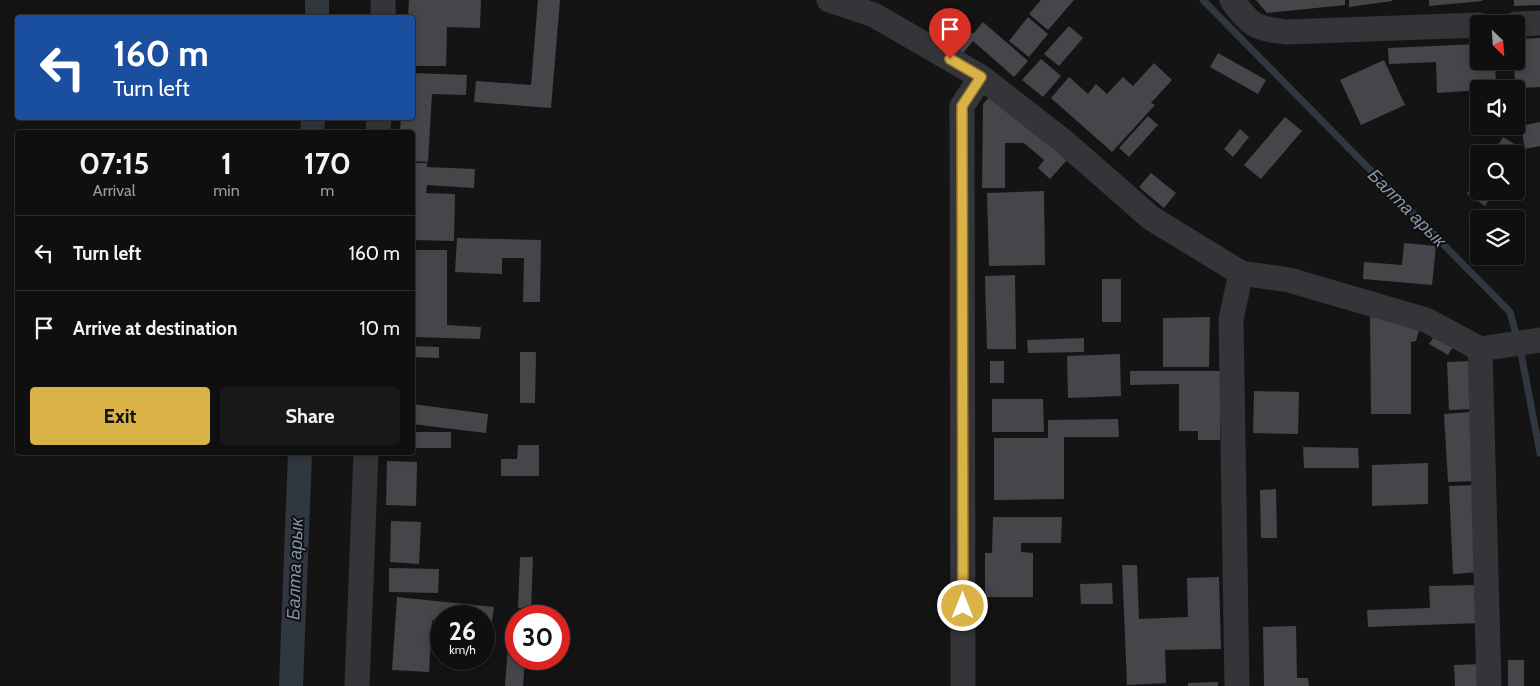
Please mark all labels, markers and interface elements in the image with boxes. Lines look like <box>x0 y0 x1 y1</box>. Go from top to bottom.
pin <box>929 8 971 59</box>
icon: arrive <box>936 15 964 43</box>
north arrow <box>1470 15 1525 70</box>
map controls <box>1470 15 1525 265</box>
text: 160 m <box>113 32 209 75</box>
icon: left <box>30 35 95 100</box>
text: Turn left <box>113 75 190 102</box>
button: sound <box>1470 80 1525 135</box>
text: 07:15 <box>79 145 149 182</box>
text: 1 <box>221 145 232 182</box>
text: 170 <box>304 145 351 182</box>
button: search <box>1470 145 1525 200</box>
water label: Балта арык <box>1363 164 1452 253</box>
text: Arrival <box>93 181 135 200</box>
text: min <box>213 181 240 200</box>
text: m <box>320 181 334 200</box>
button: layers <box>1470 210 1525 265</box>
icon: left <box>30 239 58 267</box>
text: Turn left <box>73 242 141 265</box>
text: 160 m <box>349 242 400 265</box>
icon: arrive <box>30 314 58 342</box>
text: Arrive at destination <box>73 317 237 340</box>
text: 10 m <box>360 317 400 340</box>
button: Exit <box>30 387 210 445</box>
button: Share <box>220 387 400 445</box>
water label: Балта арык <box>282 516 308 620</box>
position arrow <box>936 579 988 631</box>
speed limit sign: 30 <box>505 605 570 670</box>
text: 26 <box>449 616 476 646</box>
text: km/h <box>449 642 476 657</box>

